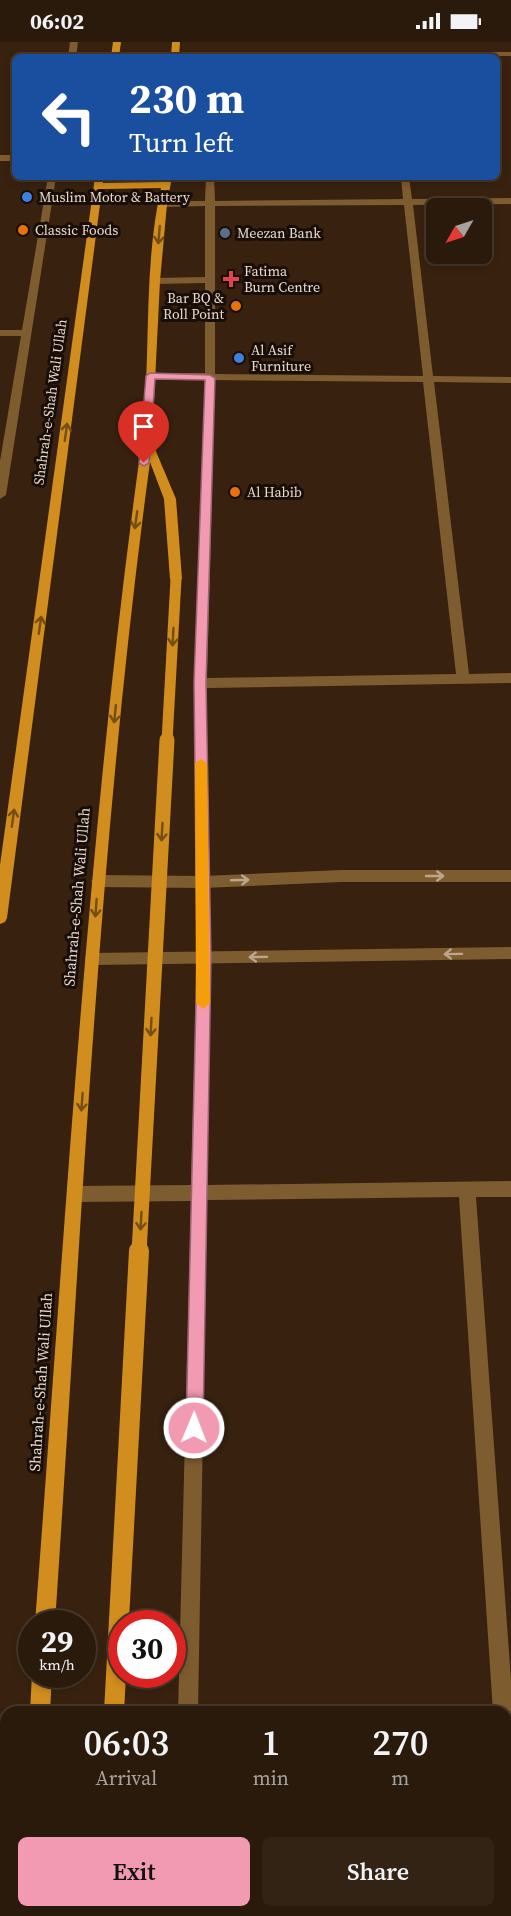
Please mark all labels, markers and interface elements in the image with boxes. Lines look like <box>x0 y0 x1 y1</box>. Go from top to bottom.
text: 06:02 <box>30 6 84 36</box>
text: 230 m <box>129 69 244 127</box>
icon: left <box>30 78 108 156</box>
text: Turn left <box>129 124 233 161</box>
place label: Muslim Motor & Battery <box>39 187 191 207</box>
marker: Muslim Motor & Battery <box>20 190 34 204</box>
north arrow <box>426 198 492 264</box>
map controls <box>426 198 492 264</box>
place label: Classic Foods <box>35 220 118 240</box>
marker: Classic Foods <box>16 223 30 237</box>
place label: Meezan Bank <box>237 223 321 243</box>
one-way arrow <box>153 224 164 244</box>
marker: Meezan Bank <box>218 226 232 240</box>
place label: Fatima Burn Centre <box>244 261 320 297</box>
marker: Fatima Burn Centre <box>222 270 240 288</box>
place label: Bar BQ & Roll Point <box>163 288 224 324</box>
marker: Bar BQ & Roll Point <box>229 299 243 313</box>
street label: Shahrah-e-Shah Wali Ullah <box>28 318 72 486</box>
place label: Al Asif Furniture <box>251 340 311 376</box>
marker: Al Asif Furniture <box>232 351 246 365</box>
pin <box>118 401 169 463</box>
icon: arrive <box>127 410 160 443</box>
one-way arrow <box>60 422 71 442</box>
place label: Al Habib <box>247 482 302 502</box>
marker: Al Habib <box>228 485 242 499</box>
one-way arrow <box>131 509 142 529</box>
one-way arrow <box>34 615 45 635</box>
one-way arrow <box>167 627 178 647</box>
one-way arrow <box>109 703 120 723</box>
street label: Shahrah-e-Shah Wali Ullah <box>58 807 95 987</box>
one-way arrow <box>8 809 19 828</box>
one-way arrow <box>157 821 168 841</box>
one-way arrow <box>424 870 444 882</box>
one-way arrow <box>230 874 250 886</box>
one-way arrow <box>90 897 101 917</box>
one-way arrow <box>443 948 463 960</box>
one-way arrow <box>248 951 268 963</box>
one-way arrow <box>146 1016 157 1036</box>
one-way arrow <box>76 1092 87 1112</box>
one-way arrow <box>135 1211 146 1231</box>
street label: Shahrah-e-Shah Wali Ullah <box>24 1292 57 1472</box>
position arrow <box>162 1396 226 1460</box>
speed limit sign: 30 <box>108 1610 186 1688</box>
text: 29 <box>41 1621 73 1662</box>
text: km/h <box>39 1654 75 1675</box>
text: 06:03 <box>84 1718 169 1767</box>
text: 1 <box>261 1718 280 1767</box>
text: 270 <box>372 1718 428 1767</box>
text: Arrival <box>95 1764 157 1792</box>
text: min <box>253 1764 289 1792</box>
text: m <box>391 1764 409 1792</box>
button: Exit <box>18 1837 250 1906</box>
button: Share <box>262 1837 494 1906</box>

